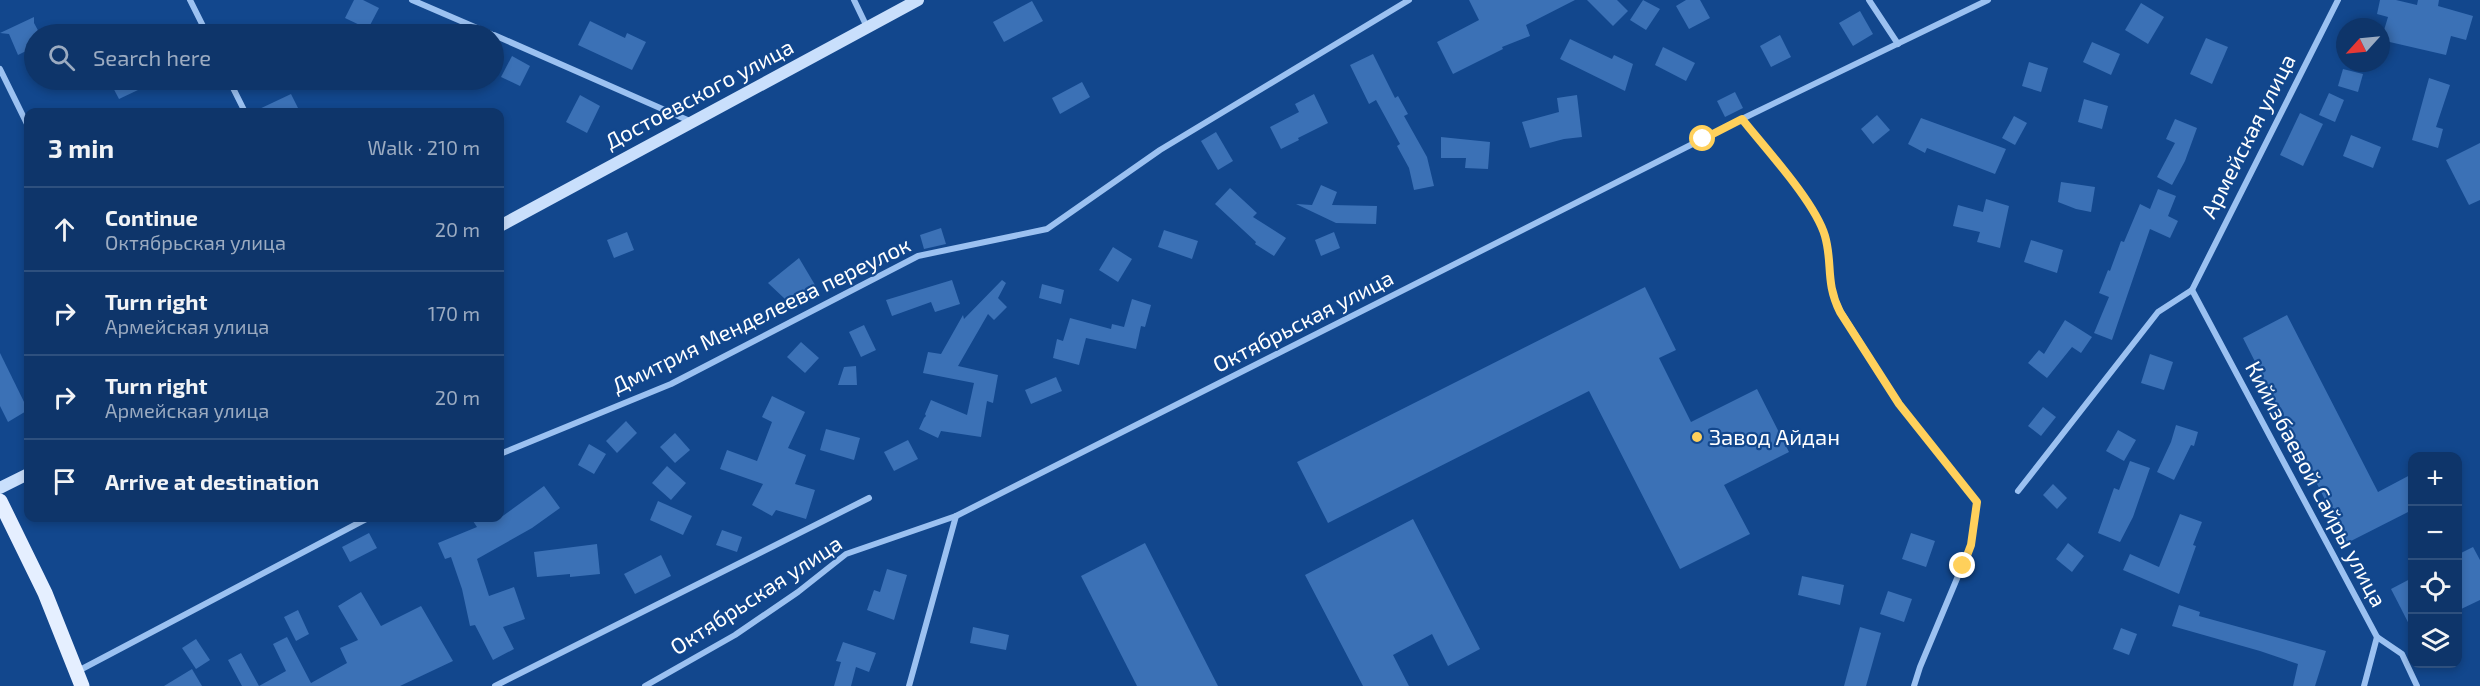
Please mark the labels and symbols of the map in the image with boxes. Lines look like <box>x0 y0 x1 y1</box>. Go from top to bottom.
north arrow <box>2336 18 2390 72</box>
street label: Достоевского улица <box>600 32 798 155</box>
street label: Армейская улица <box>2194 49 2301 222</box>
route start <box>1689 125 1715 151</box>
street label: Дмитрия Менделеева переулок <box>607 230 915 399</box>
street label: Октябрьская улица <box>1208 263 1398 378</box>
street label: Кийизбаевой Сайры улица <box>2240 356 2393 611</box>
place label: Завод Айдан <box>1709 423 1840 449</box>
marker: Завод Айдан <box>1690 430 1704 444</box>
street label: Октябрьская улица <box>665 529 847 660</box>
route end <box>1949 552 1975 578</box>

